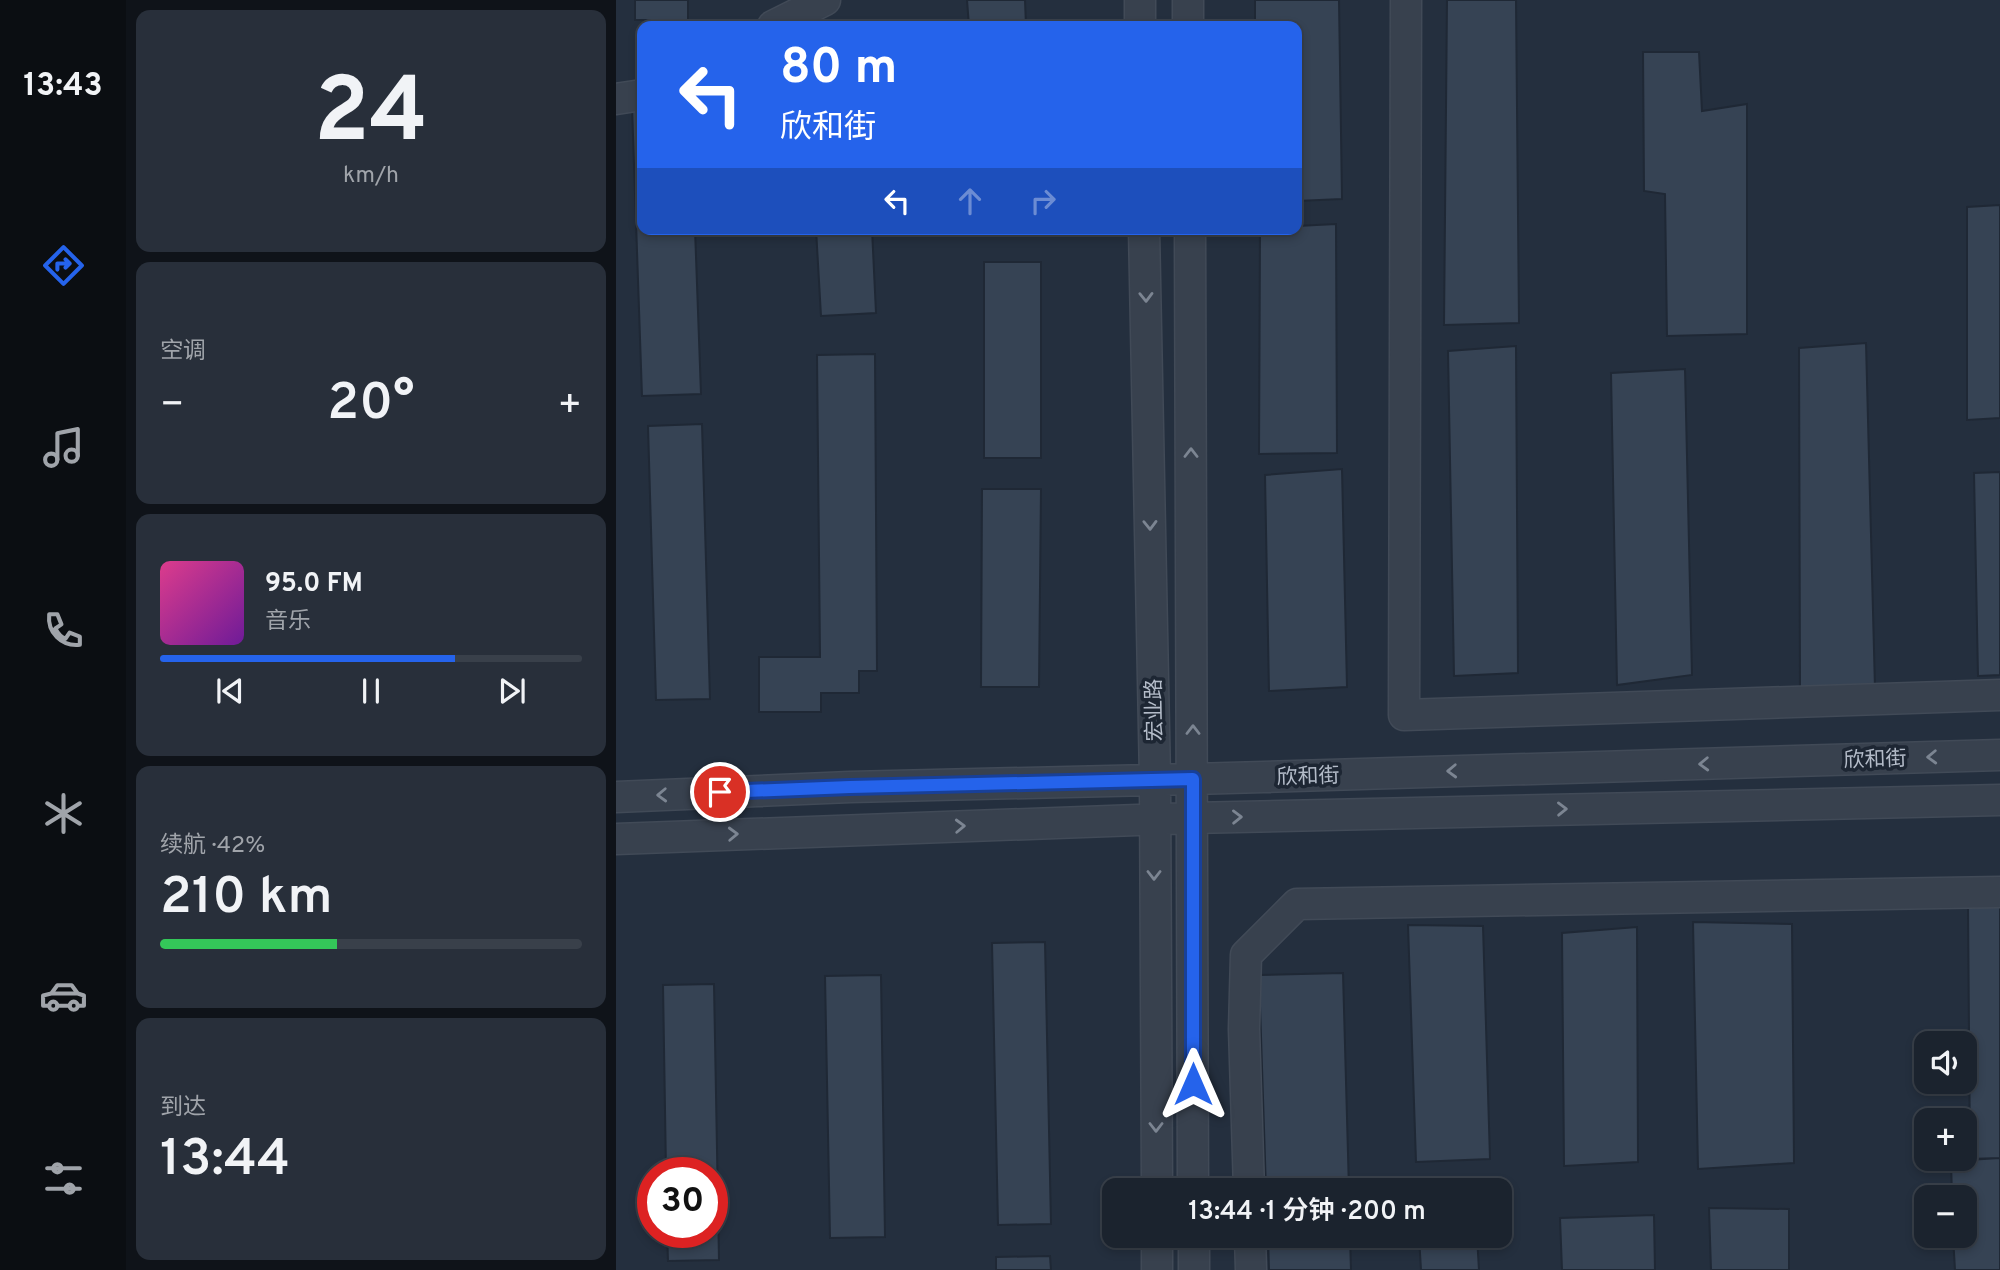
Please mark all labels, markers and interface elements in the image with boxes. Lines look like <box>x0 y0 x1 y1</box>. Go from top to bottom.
text: 80 m <box>780 39 897 101</box>
icon: left <box>665 49 756 140</box>
text: 24 <box>314 59 428 174</box>
text: 13:43 <box>23 67 103 107</box>
text: 欣和街 <box>780 109 876 149</box>
text: km/h <box>343 162 399 191</box>
icon: left <box>878 182 916 220</box>
icon: ahead <box>951 182 989 220</box>
icon: right <box>1024 182 1062 220</box>
icon: directions <box>39 241 88 290</box>
one-way arrow <box>1138 292 1153 303</box>
text: 空调 <box>160 338 206 367</box>
text: 20° <box>327 372 415 438</box>
text: − <box>160 382 185 431</box>
text: + <box>557 382 582 431</box>
icon: music <box>39 423 88 472</box>
one-way arrow <box>1183 448 1199 458</box>
one-way arrow <box>1142 520 1158 531</box>
text: 95.0 FM <box>265 568 363 601</box>
icon: phone <box>39 606 88 655</box>
text: 音乐 <box>265 608 311 637</box>
icon: previous <box>211 672 249 710</box>
icon: pause <box>352 672 390 710</box>
icon: next <box>493 672 531 710</box>
street label: 宏业路 <box>1141 678 1170 742</box>
one-way arrow <box>1185 724 1201 735</box>
street label: 欣和街 <box>1843 746 1907 775</box>
one-way arrow <box>1926 749 1937 765</box>
one-way arrow <box>1699 756 1709 772</box>
pin <box>690 762 750 822</box>
street label: 欣和街 <box>1276 763 1340 792</box>
one-way arrow <box>1447 764 1458 779</box>
icon: arrive <box>701 773 739 811</box>
one-way arrow <box>656 787 667 802</box>
icon: climate <box>39 789 88 838</box>
one-way arrow <box>1557 802 1568 817</box>
one-way arrow <box>1232 809 1243 825</box>
one-way arrow <box>955 818 966 833</box>
one-way arrow <box>728 827 739 842</box>
text: 续航 · 42% <box>160 832 265 861</box>
text: 210 km <box>160 866 333 932</box>
one-way arrow <box>1146 870 1162 881</box>
icon: car <box>39 971 88 1020</box>
map controls <box>1914 1031 1977 1248</box>
button: sound <box>1914 1031 1977 1094</box>
position arrow <box>1156 1047 1230 1121</box>
text: 到达 <box>160 1094 206 1123</box>
button: + <box>1914 1108 1977 1171</box>
one-way arrow <box>1148 1122 1164 1133</box>
text: 13:44 <box>160 1128 290 1194</box>
icon: filters <box>39 1154 88 1203</box>
speed limit sign: 30 <box>637 1157 728 1248</box>
button: − <box>1914 1185 1977 1248</box>
text: 13:44 · 1 分钟 · 200 m <box>1188 1196 1426 1229</box>

